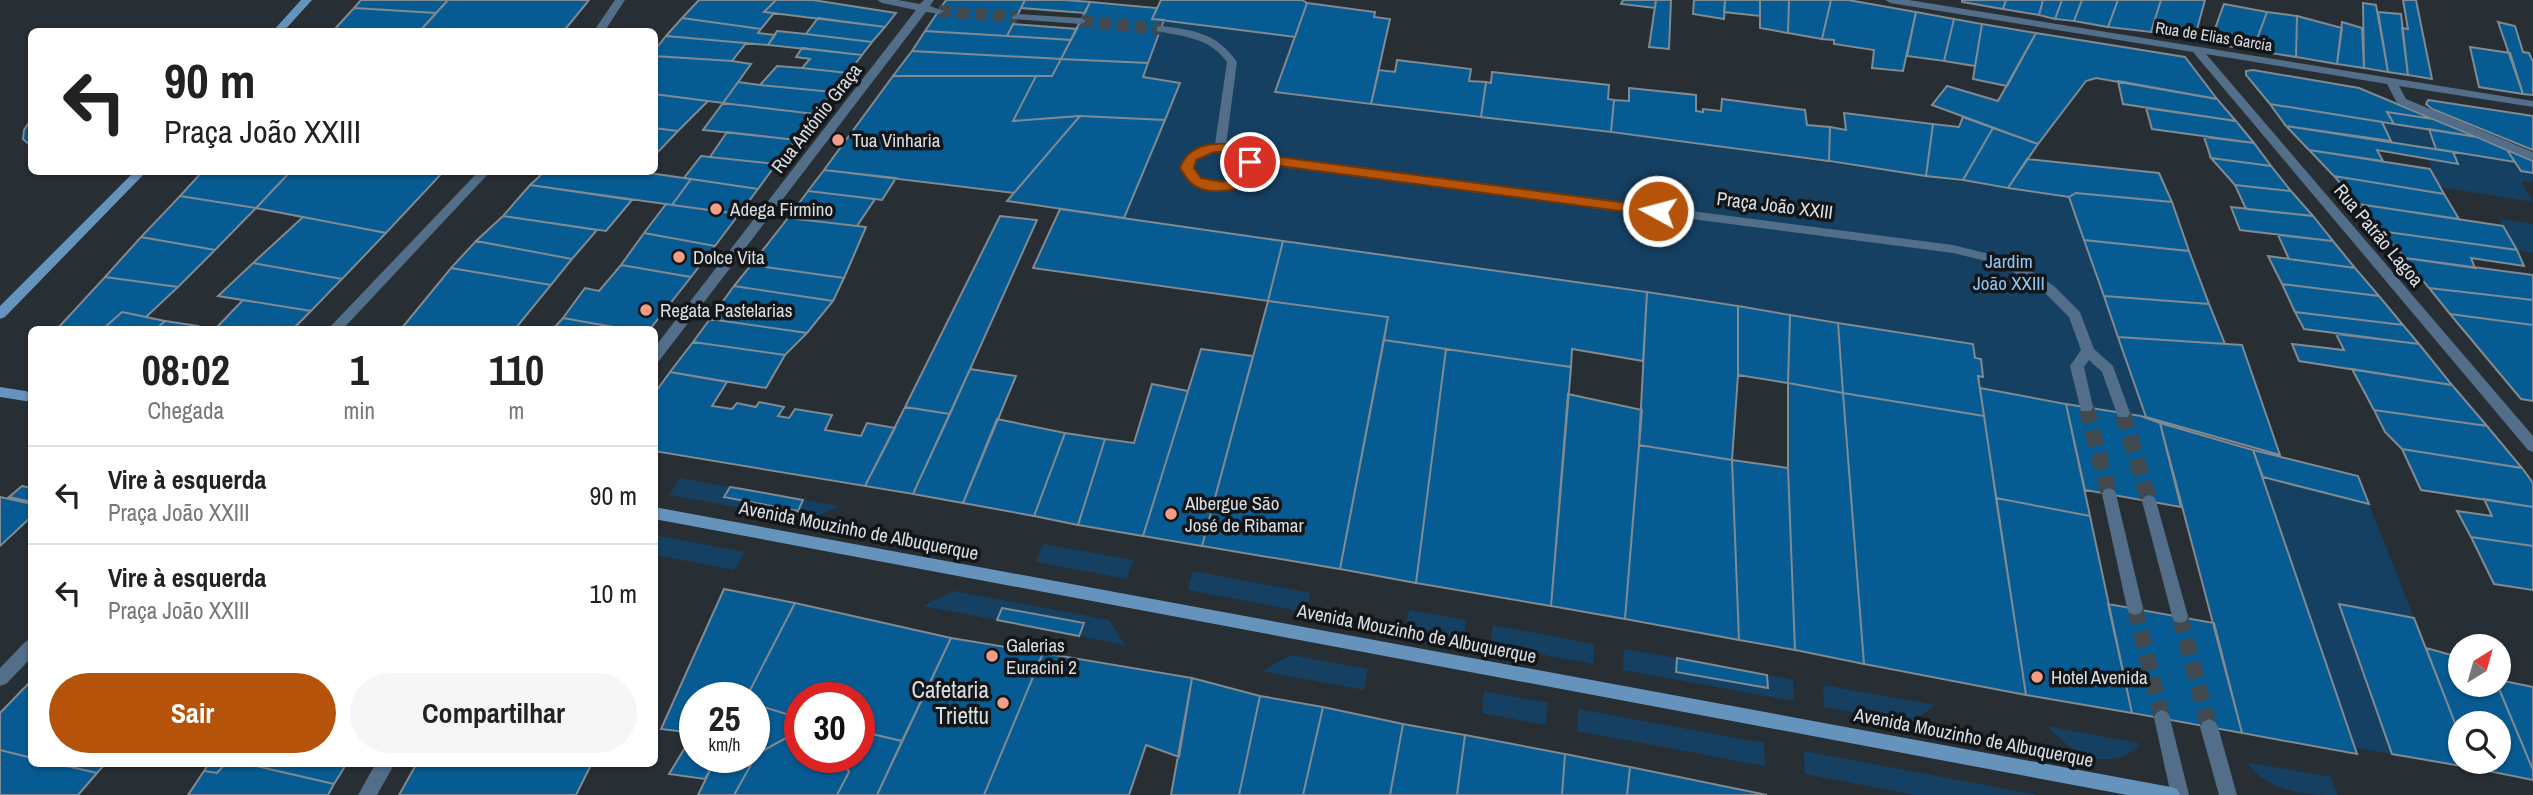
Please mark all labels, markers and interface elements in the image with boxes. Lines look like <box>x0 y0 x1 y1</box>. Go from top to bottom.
street label: Rua de Elias Garcia <box>2154 16 2275 56</box>
text: 90 m <box>164 47 256 113</box>
icon: left <box>49 56 140 147</box>
street label: Rua António Graça <box>765 58 867 178</box>
text: Praça João XXIII <box>164 110 361 153</box>
place label: Tua Vinharia <box>852 127 941 153</box>
marker: Tua Vinharia <box>830 132 846 148</box>
pin <box>1220 132 1280 192</box>
icon: arrive <box>1231 143 1269 181</box>
position arrow <box>1621 174 1695 248</box>
street label: Rua Patrão Lagoa <box>2328 178 2430 292</box>
street label: Praça João XXIII <box>1715 185 1835 225</box>
place label: Adega Firmino <box>729 196 833 222</box>
marker: Adega Firmino <box>708 201 724 217</box>
place label: Dolce Vita <box>693 244 765 270</box>
park label: Jardim João XXIII <box>1973 248 2045 296</box>
marker: Dolce Vita <box>671 249 687 265</box>
place label: Regata Pastelarias <box>660 297 793 323</box>
marker: Regata Pastelarias <box>638 302 654 318</box>
text: 08:02 <box>142 342 230 398</box>
text: 1 <box>350 342 369 398</box>
text: 110 <box>489 342 544 398</box>
text: Chegada <box>147 395 224 426</box>
text: min <box>344 395 375 426</box>
text: m <box>509 395 524 426</box>
text: Vire à esquerda <box>108 462 266 497</box>
icon: left <box>49 476 87 514</box>
text: 90 m <box>590 478 637 513</box>
place label: Albergue São José de Ribamar <box>1184 490 1304 538</box>
street label: Avenida Mouzinho de Albuquerque <box>736 494 981 566</box>
text: Praça João XXIII <box>108 497 250 528</box>
marker: Albergue São José de Ribamar <box>1163 506 1179 522</box>
text: Vire à esquerda <box>108 560 266 595</box>
icon: left <box>49 574 87 612</box>
text: 10 m <box>590 576 637 611</box>
text: Praça João XXIII <box>108 595 250 626</box>
street label: Avenida Mouzinho de Albuquerque <box>1294 597 1539 669</box>
place label: Galerias Euracini 2 <box>1006 632 1077 680</box>
north arrow <box>2448 634 2511 696</box>
map controls <box>2448 634 2511 774</box>
marker: Galerias Euracini 2 <box>984 648 1000 664</box>
place label: Hotel Avenida <box>2051 664 2148 690</box>
marker: Hotel Avenida <box>2029 669 2045 685</box>
button: Sair <box>49 673 336 753</box>
button: Compartilhar <box>350 673 637 753</box>
place label: Cafetaria Triettu <box>911 674 989 731</box>
speed limit sign: 30 <box>784 682 875 773</box>
text: 25 <box>709 695 740 742</box>
marker: Cafetaria Triettu <box>995 695 1011 711</box>
street label: Avenida Mouzinho de Albuquerque <box>1851 701 2096 773</box>
button: search <box>2448 711 2511 774</box>
text: km/h <box>709 732 741 757</box>

